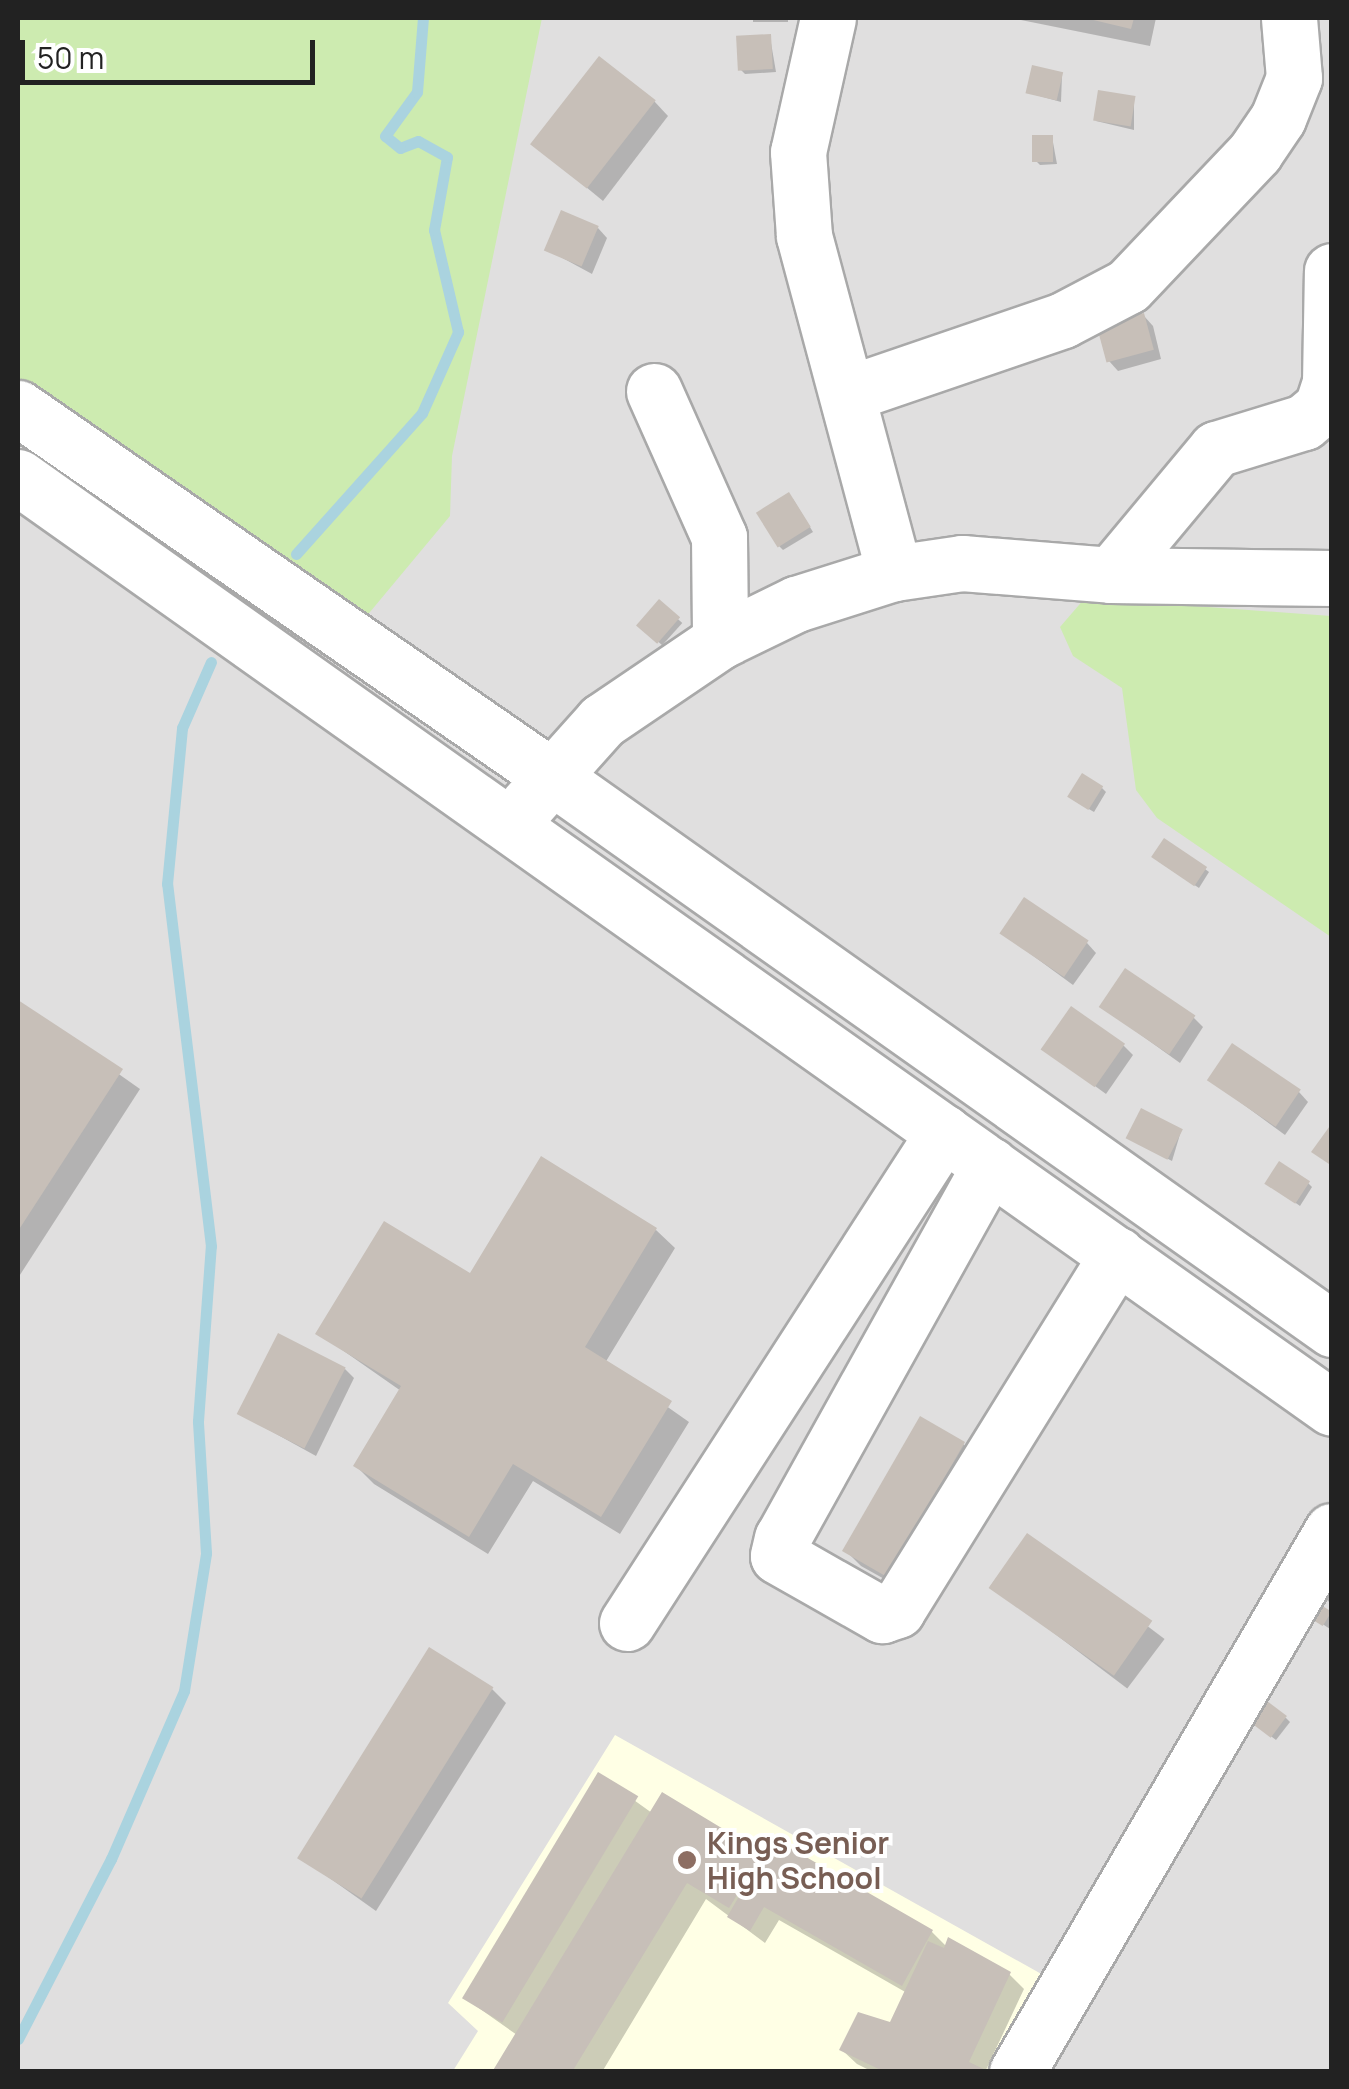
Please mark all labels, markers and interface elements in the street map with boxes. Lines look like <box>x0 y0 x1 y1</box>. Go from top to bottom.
scale bar <box>25 20 320 82</box>
text: 50 m <box>37 37 104 78</box>
place label: Kings Senior High School <box>707 1825 889 1896</box>
marker: Kings Senior High School <box>676 1849 698 1871</box>

